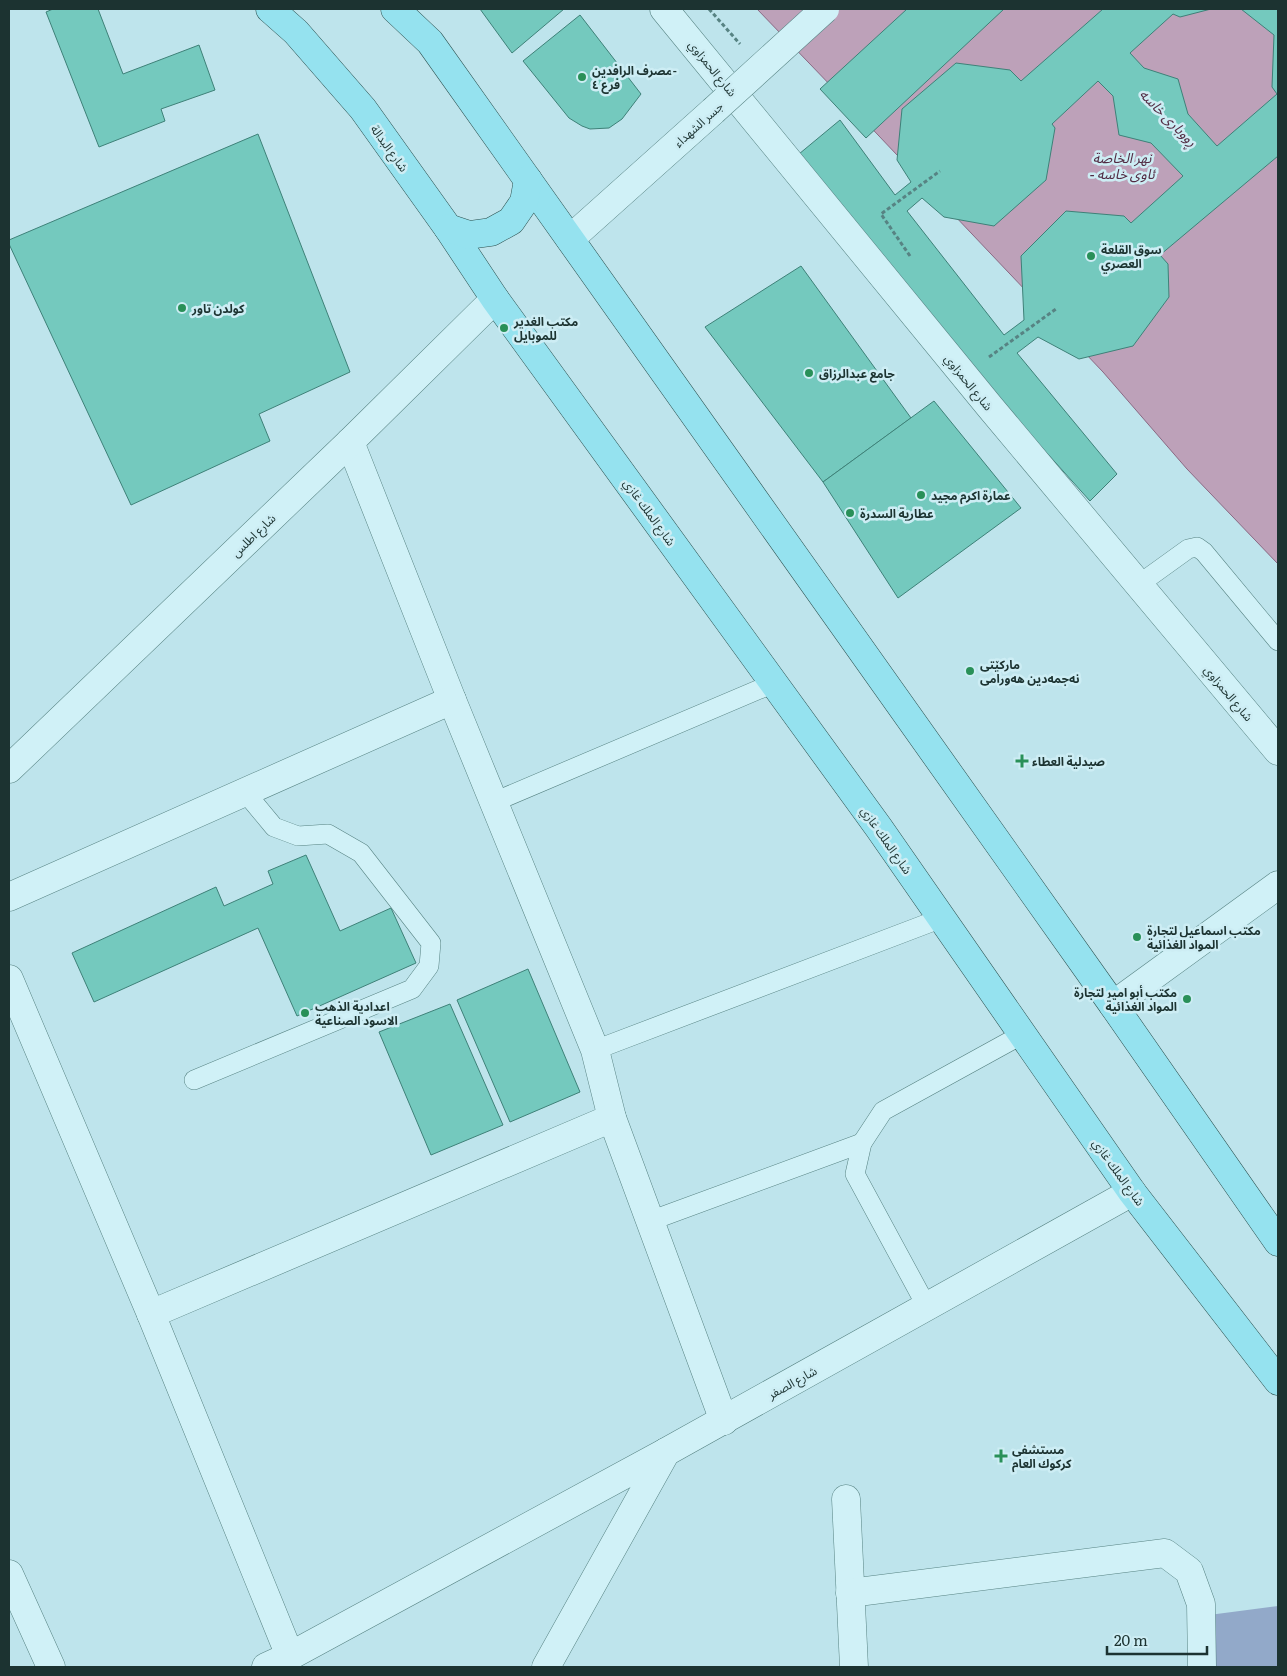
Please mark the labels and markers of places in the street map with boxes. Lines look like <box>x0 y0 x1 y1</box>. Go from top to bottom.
place label: مصرف الرافدين- فرع ٤ <box>592 61 677 94</box>
marker: مصرف الرافدين- فرع ٤ <box>576 71 588 83</box>
place label: سوق القلعة العصري <box>1101 240 1162 274</box>
marker: سوق القلعة العصري <box>1085 250 1097 262</box>
place label: کولدن تاور <box>191 299 245 317</box>
marker: کولدن تاور <box>176 302 188 314</box>
place label: مكتب الغدير للموبايل <box>513 312 578 344</box>
marker: مكتب الغدير للموبايل <box>498 322 510 334</box>
place label: جامع عبدالرزاق <box>819 364 895 383</box>
marker: جامع عبدالرزاق <box>803 367 815 379</box>
place label: عمارة اكرم مجيد <box>931 486 1011 505</box>
marker: عمارة اكرم مجيد <box>915 489 927 501</box>
place label: عطارية السدرة <box>860 504 934 522</box>
marker: عطارية السدرة <box>844 507 856 519</box>
place label: مارکێتی نەجمەدین هەورامی <box>980 655 1080 687</box>
marker: مارکێتی نەجمەدین هەورامی <box>964 665 976 677</box>
place label: صيدلية العطاء <box>1032 752 1105 770</box>
marker: صيدلية العطاء <box>1016 755 1028 767</box>
place label: مكتب اسماعيل لتجارة المواد الغذائية <box>1147 921 1261 953</box>
marker: مكتب اسماعيل لتجارة المواد الغذائية <box>1131 931 1143 943</box>
place label: مكتب أبو امير لتجارة المواد الغذائية <box>1074 983 1177 1015</box>
marker: مكتب أبو امير لتجارة المواد الغذائية <box>1181 993 1193 1005</box>
place label: اعدادية الذهب الاسود الصناعية <box>315 997 398 1029</box>
marker: اعدادية الذهب الاسود الصناعية <box>299 1007 311 1019</box>
place label: مستشفى كركوك العام <box>1012 1440 1072 1473</box>
marker: مستشفى كركوك العام <box>994 1449 1008 1463</box>

